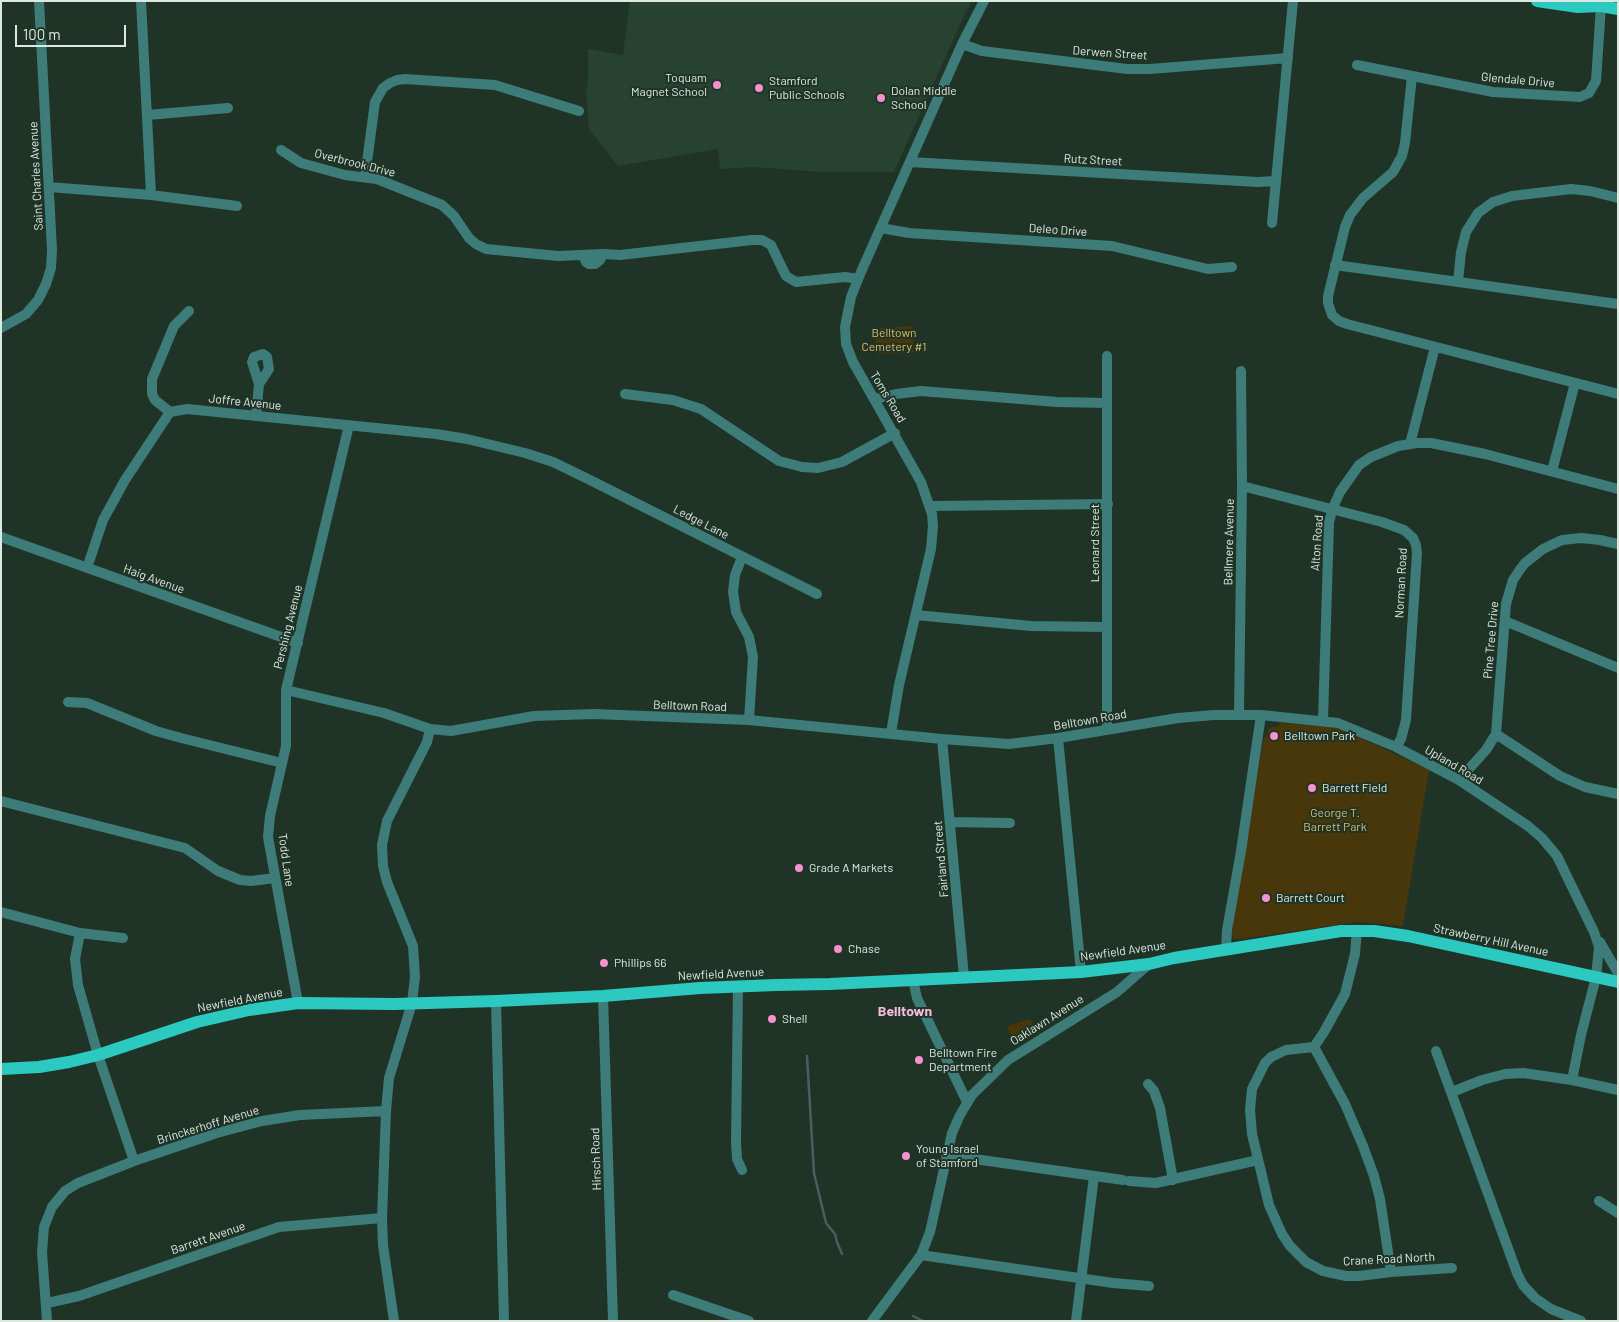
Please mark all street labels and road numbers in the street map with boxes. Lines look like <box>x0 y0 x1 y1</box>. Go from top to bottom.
street label: Derwen Street <box>1072 43 1148 63</box>
street label: Glendale Drive <box>1481 70 1555 90</box>
street label: Saint Charles Avenue <box>26 121 46 231</box>
street label: Overbrook Drive <box>313 146 397 180</box>
street label: Rutz Street <box>1063 151 1123 169</box>
street label: Deleo Drive <box>1028 221 1088 239</box>
street label: Toms Road <box>867 369 909 425</box>
street label: Joffre Avenue <box>208 391 282 413</box>
street label: Bellmere Avenue <box>1221 498 1237 586</box>
street label: Ledge Lane <box>671 502 731 542</box>
street label: Leonard Street <box>1088 504 1102 582</box>
street label: Alton Road <box>1308 514 1326 572</box>
street label: Norman Road <box>1392 547 1410 619</box>
street label: Haig Avenue <box>121 561 187 597</box>
street label: Pershing Avenue <box>271 583 305 671</box>
street label: Pine Tree Drive <box>1480 601 1502 679</box>
street label: Belltown Road <box>653 698 727 714</box>
street label: Belltown Road <box>1052 706 1128 734</box>
street label: Upland Road <box>1422 742 1486 788</box>
street label: Fairland Street <box>930 820 952 898</box>
street label: Todd Lane <box>275 832 297 888</box>
street label: Strawberry Hill Avenue <box>1432 921 1550 959</box>
street label: Newfield Avenue <box>1079 938 1167 964</box>
street label: Newfield Avenue <box>677 965 765 983</box>
street label: Newfield Avenue <box>196 985 284 1015</box>
street label: Oaklawn Avenue <box>1008 992 1086 1048</box>
street label: Brinckerhoff Avenue <box>155 1103 261 1147</box>
street label: Hirsch Road <box>588 1127 604 1191</box>
street label: Barrett Avenue <box>169 1219 247 1257</box>
street label: Crane Road North <box>1343 1249 1435 1269</box>

